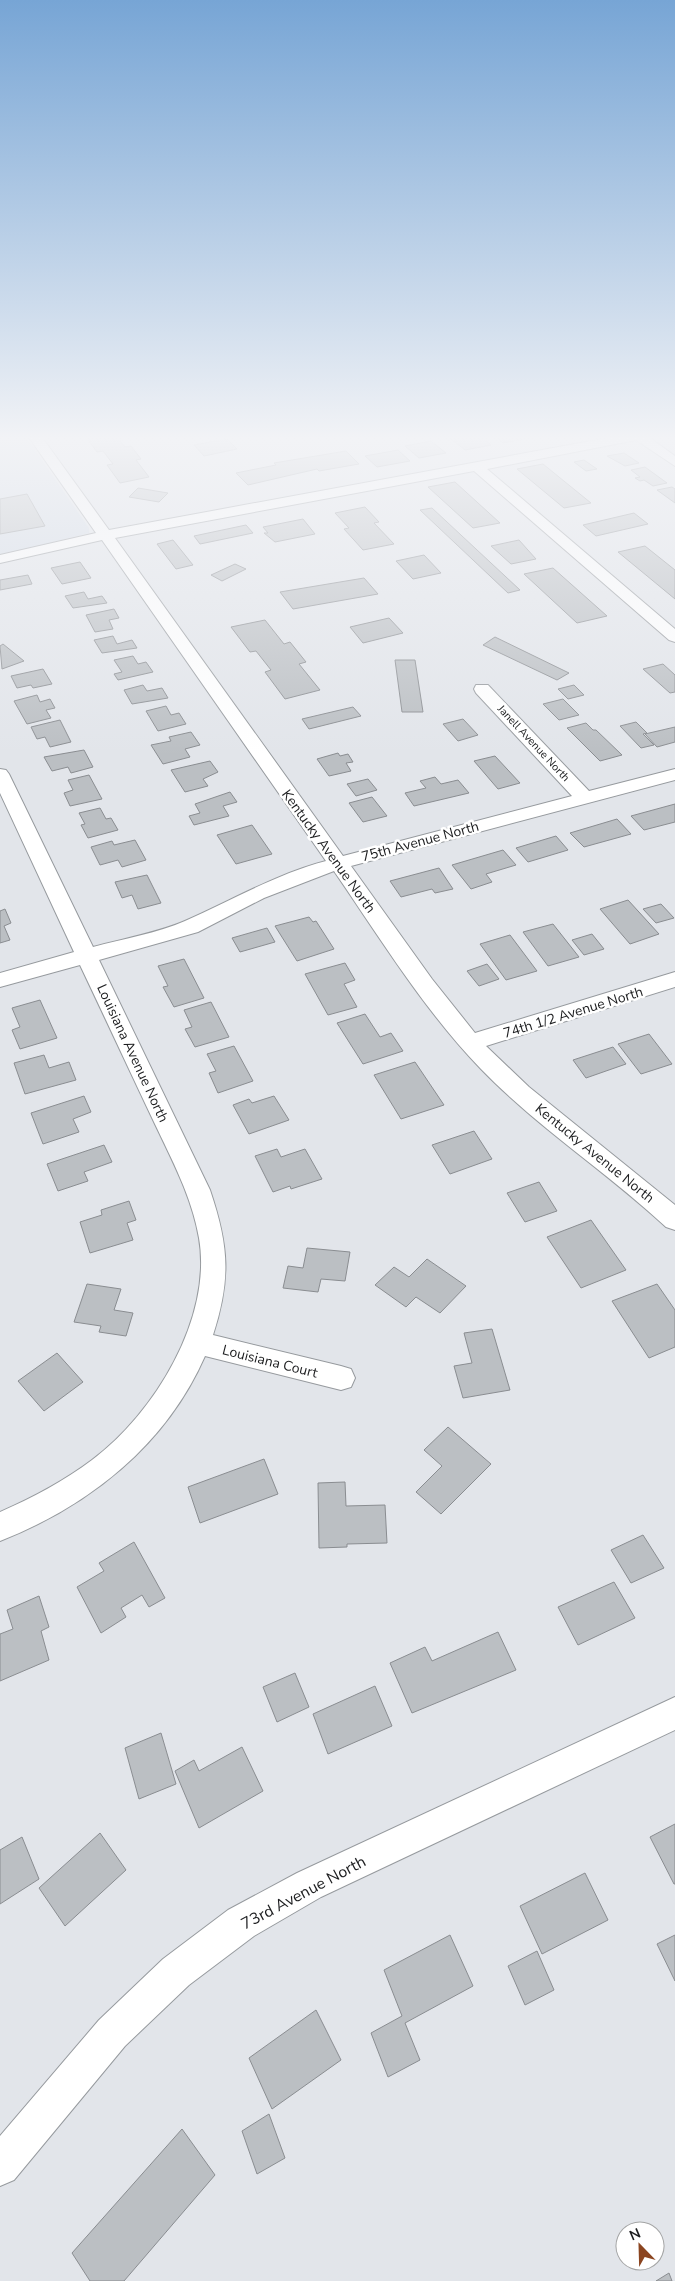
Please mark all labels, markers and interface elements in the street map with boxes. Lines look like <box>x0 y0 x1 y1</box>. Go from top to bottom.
street label: Janell Avenue North <box>493 701 573 785</box>
street label: Kentucky Avenue North <box>277 786 380 917</box>
street label: 75th Avenue North <box>359 817 481 866</box>
street label: Louisiana Avenue North <box>92 981 173 1125</box>
street label: 74th 1/2 Avenue North <box>501 982 645 1043</box>
street label: Kentucky Avenue North <box>531 1099 658 1207</box>
street label: Louisiana Court <box>220 1340 320 1383</box>
street label: 73rd Avenue North <box>237 1851 370 1935</box>
north arrow <box>615 2221 665 2271</box>
text: N <box>627 2224 644 2245</box>

